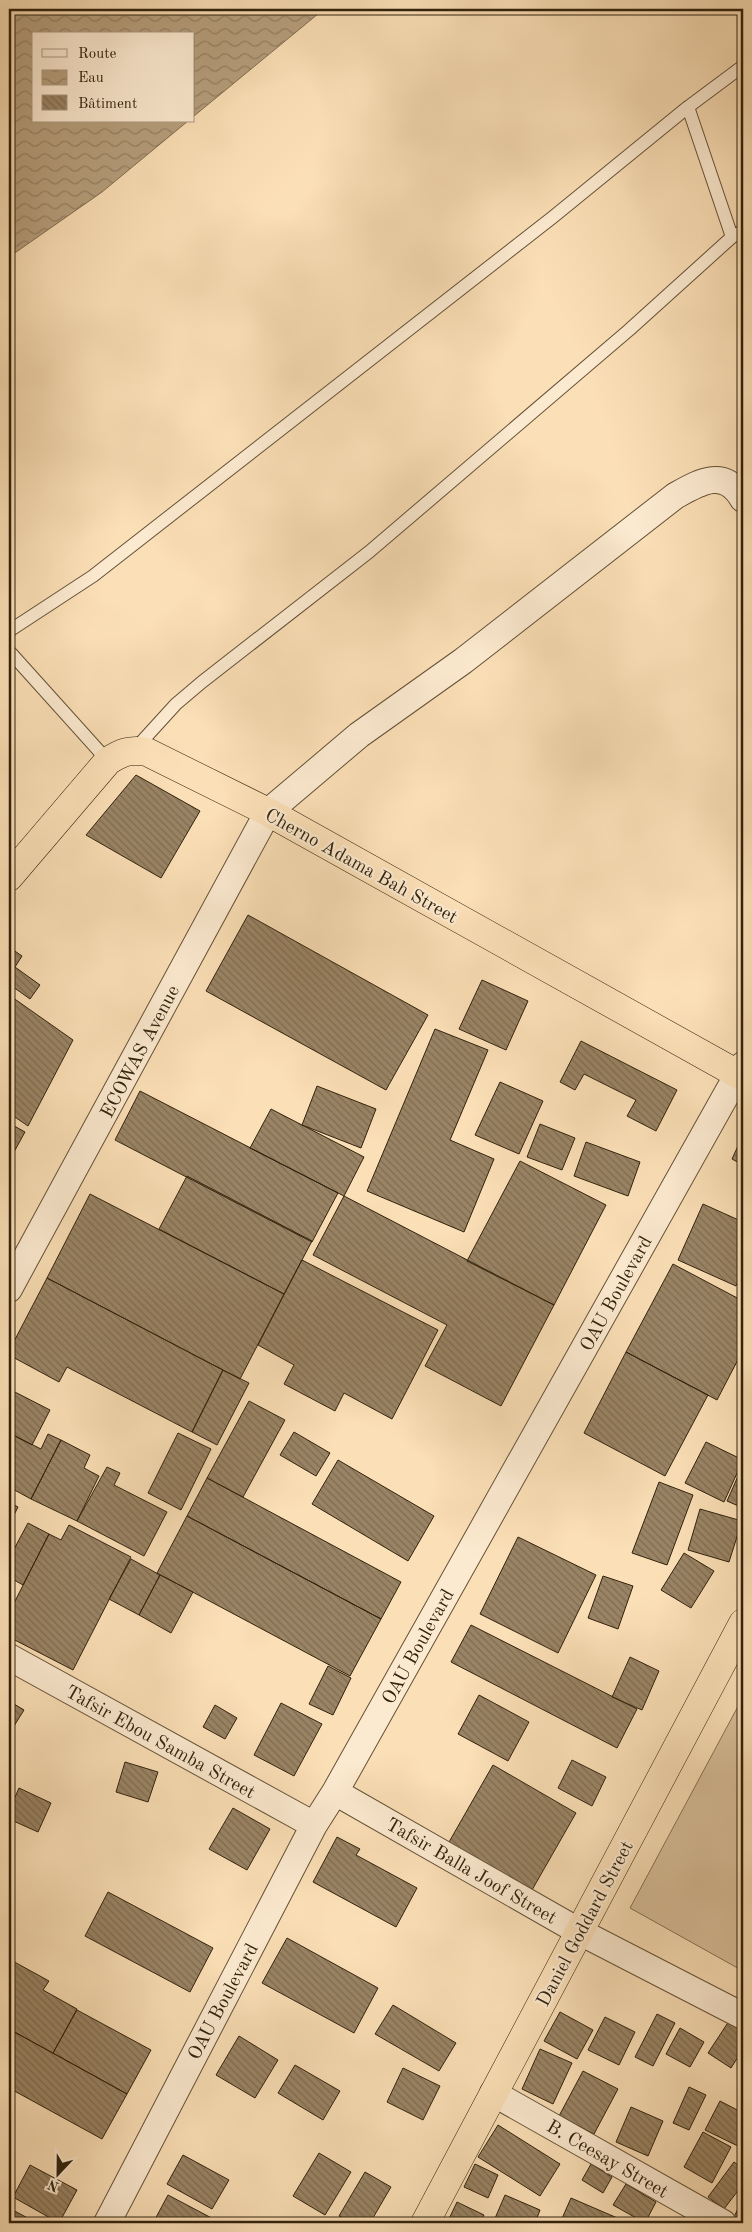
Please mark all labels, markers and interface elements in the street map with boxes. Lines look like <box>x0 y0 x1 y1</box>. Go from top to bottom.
legend <box>32 32 195 122</box>
text: Route <box>78 47 116 62</box>
text: Eau <box>78 71 104 86</box>
text: Bâtiment <box>78 97 137 112</box>
street label: Cherno Adama Bah Street <box>261 806 460 928</box>
street label: ECOWAS Avenue <box>98 983 184 1122</box>
street label: OAU Boulevard <box>578 1233 657 1355</box>
street label: OAU Boulevard <box>380 1586 459 1708</box>
street label: Tafsir Ebou Samba Street <box>62 1683 258 1803</box>
street label: Tafsir Balla Joof Street <box>382 1816 559 1929</box>
street label: Daniel Goddard Street <box>535 1838 638 2010</box>
street label: OAU Boulevard <box>186 1941 263 2063</box>
street label: B. Ceesay Street <box>543 2118 671 2203</box>
north arrow <box>32 2150 82 2200</box>
text: N <box>46 2177 61 2194</box>

